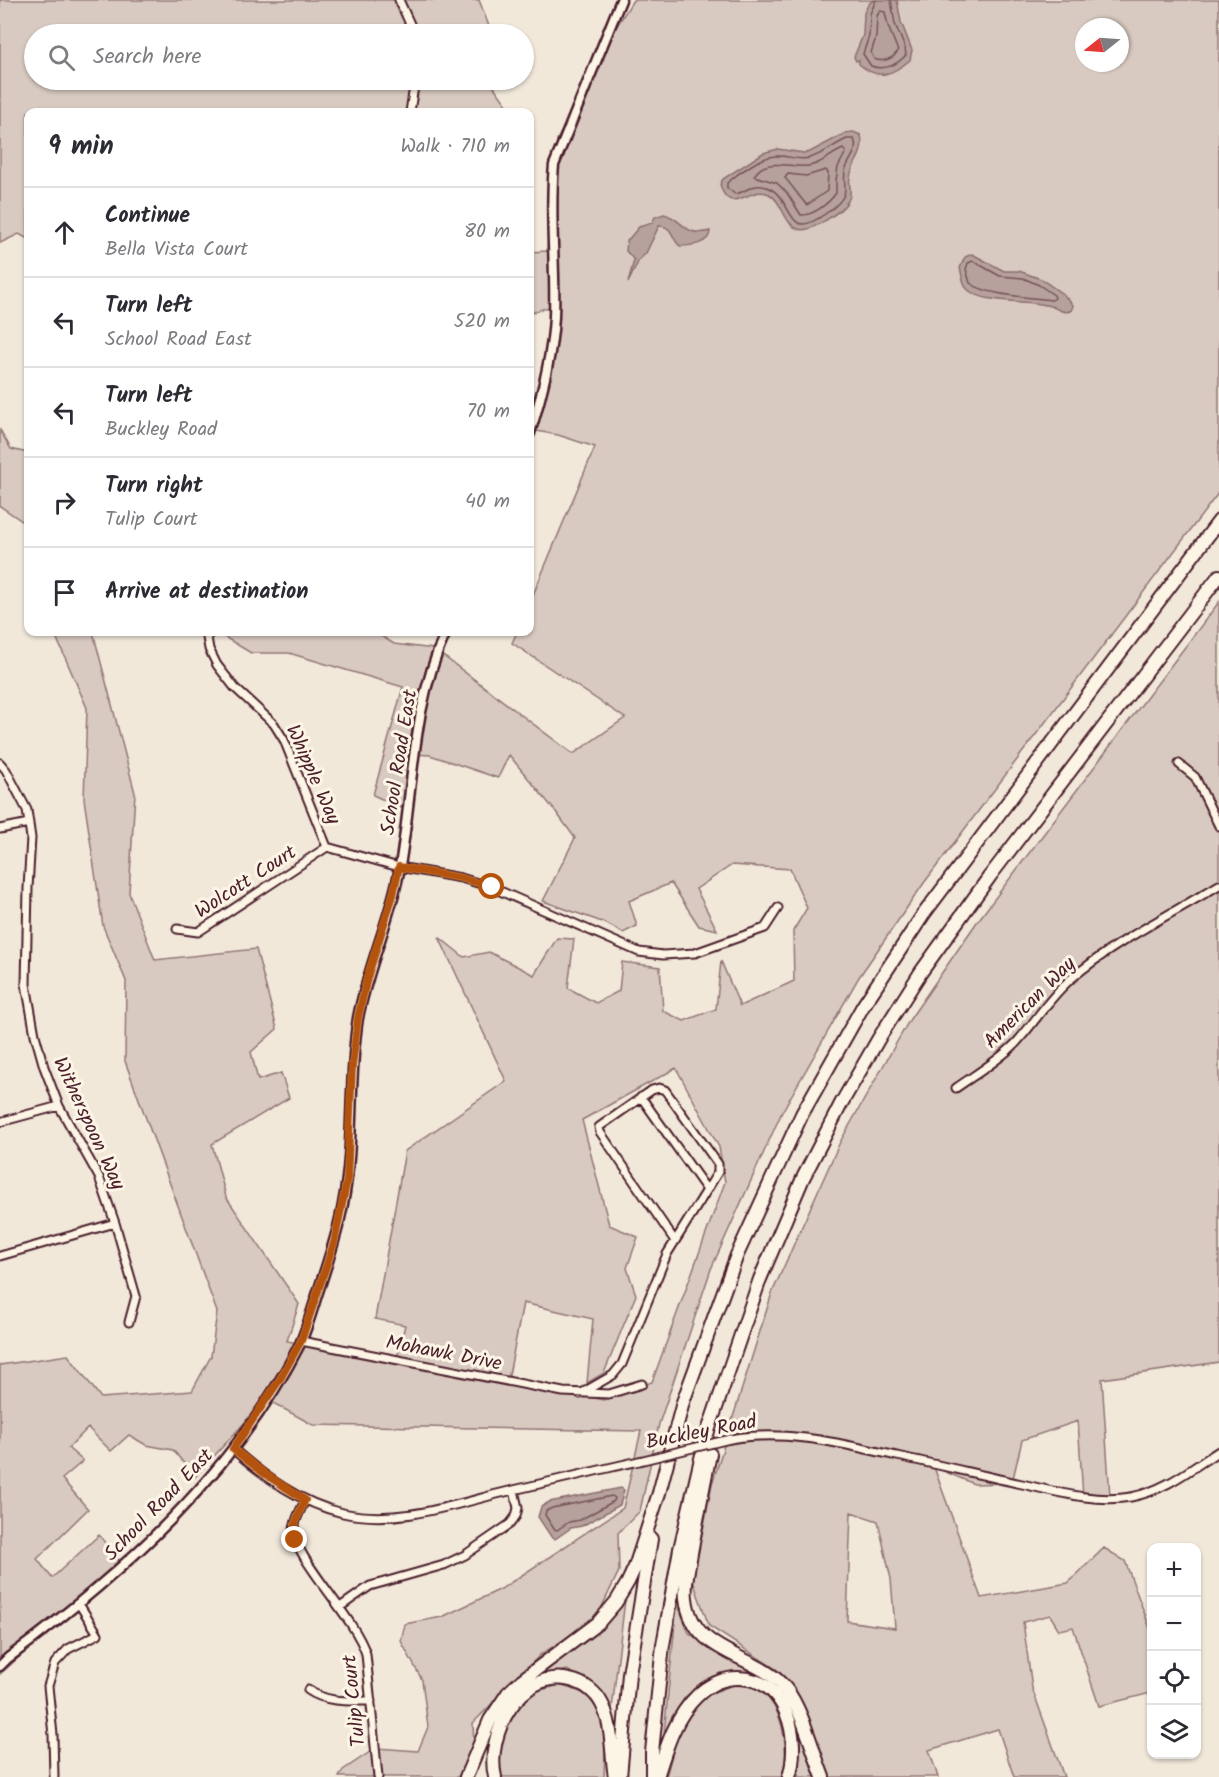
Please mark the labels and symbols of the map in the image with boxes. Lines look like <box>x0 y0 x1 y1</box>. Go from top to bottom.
north arrow <box>1075 18 1129 72</box>
street label: School Road East <box>373 687 427 837</box>
street label: Whipple Way <box>276 720 349 831</box>
street label: Wolcott Court <box>189 838 304 928</box>
route start <box>478 873 504 899</box>
street label: American Way <box>977 949 1085 1057</box>
street label: Witherspoon Way <box>43 1052 133 1196</box>
street label: Mohawk Drive <box>383 1327 504 1381</box>
street label: Buckley Road <box>643 1406 760 1459</box>
street label: School Road East <box>97 1441 222 1569</box>
route end <box>281 1526 307 1552</box>
street label: Tulip Court <box>334 1653 376 1749</box>

